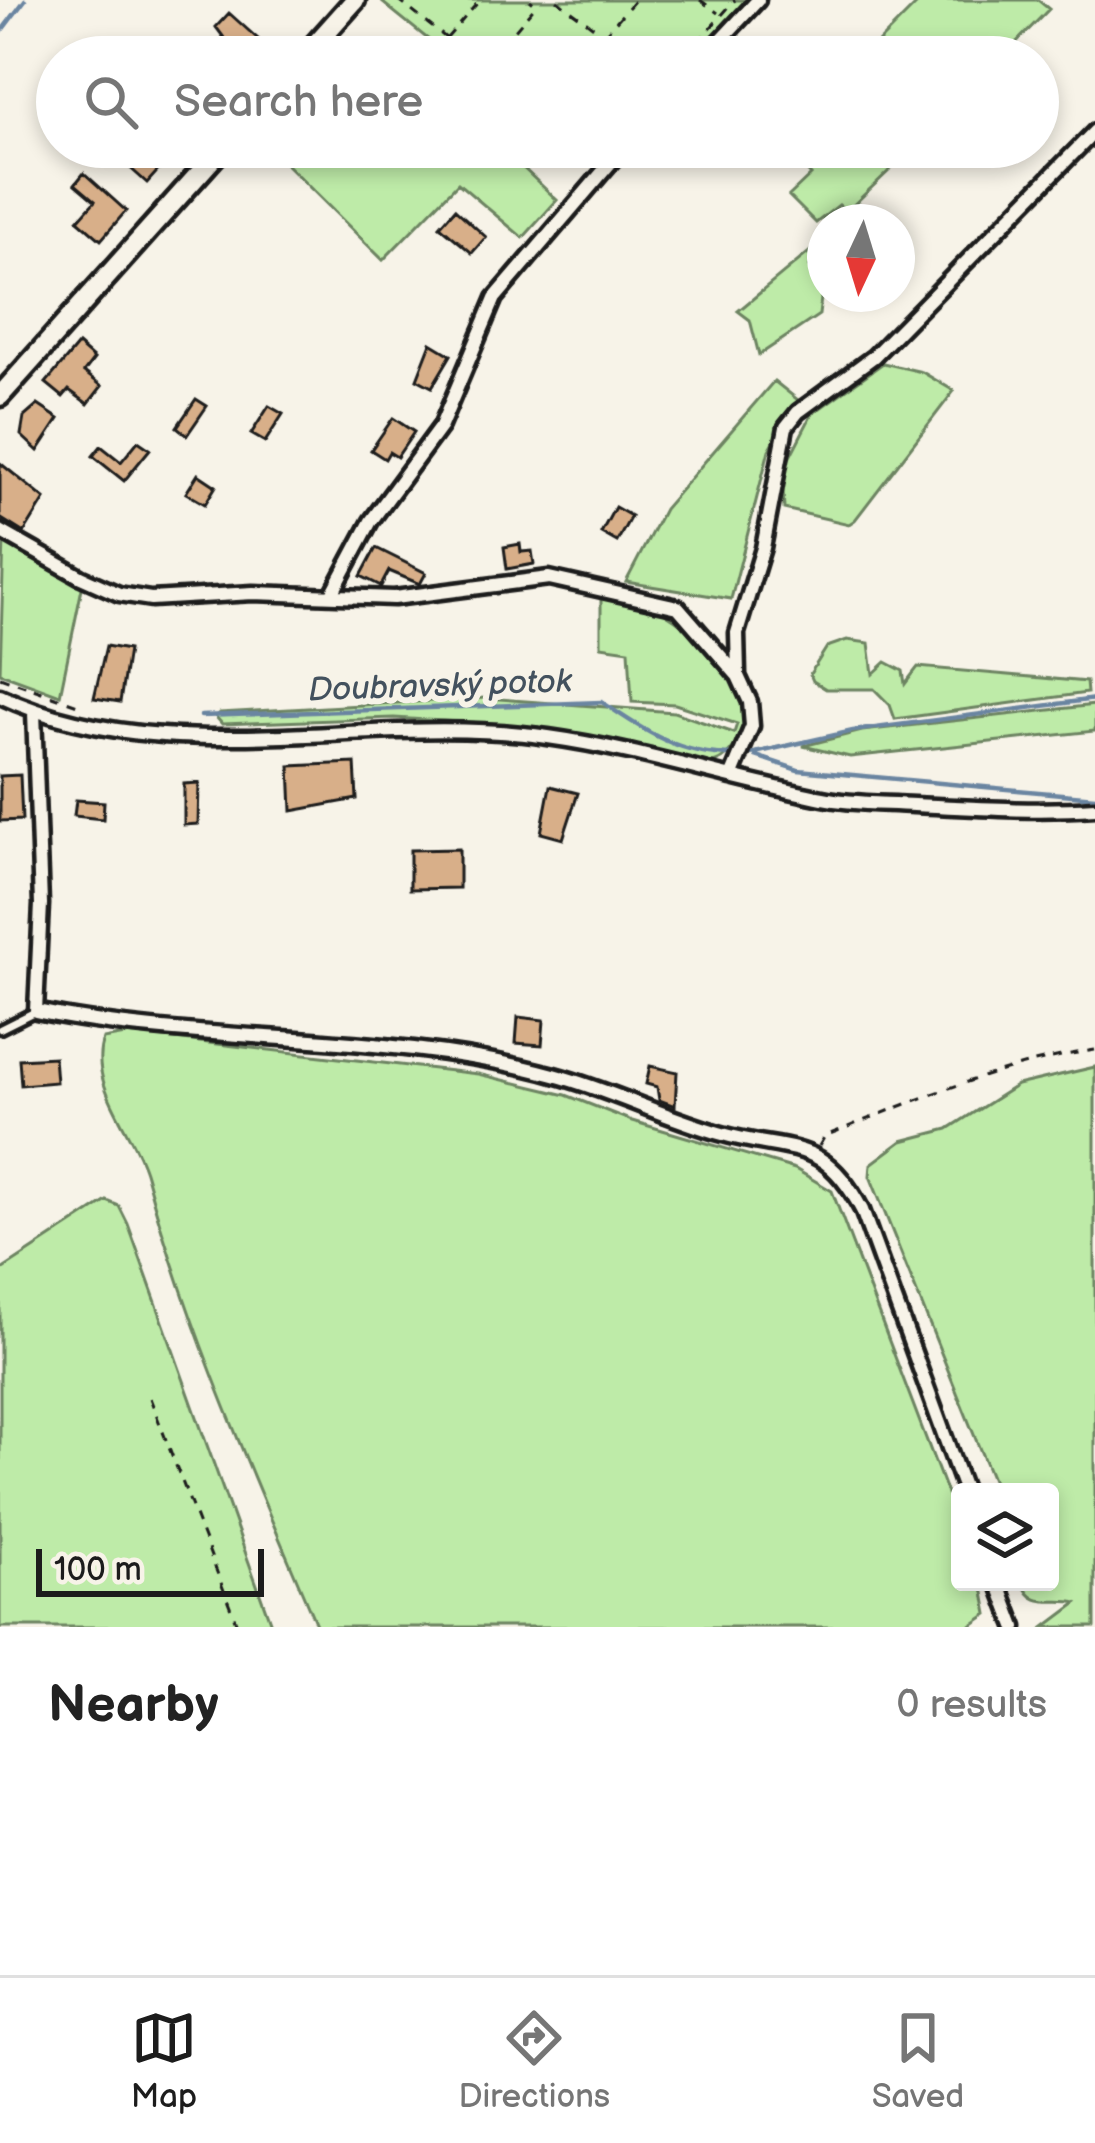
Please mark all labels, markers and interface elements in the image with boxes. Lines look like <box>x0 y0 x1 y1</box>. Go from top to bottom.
search box <box>36 36 1059 168</box>
icon: search <box>78 69 144 135</box>
text: Search here <box>174 75 423 130</box>
north arrow <box>807 204 915 312</box>
water label: Doubravský potok <box>308 661 573 711</box>
map controls <box>951 1483 1059 1591</box>
button: layers <box>951 1483 1059 1591</box>
scale bar <box>36 1543 264 1596</box>
text: 100 m <box>54 1550 142 1590</box>
text: Nearby <box>48 1675 219 1736</box>
text: 0 results <box>896 1682 1047 1729</box>
tab: Map <box>131 2005 197 2117</box>
tab: Directions <box>458 2005 610 2117</box>
tab: Saved <box>872 2005 964 2117</box>

